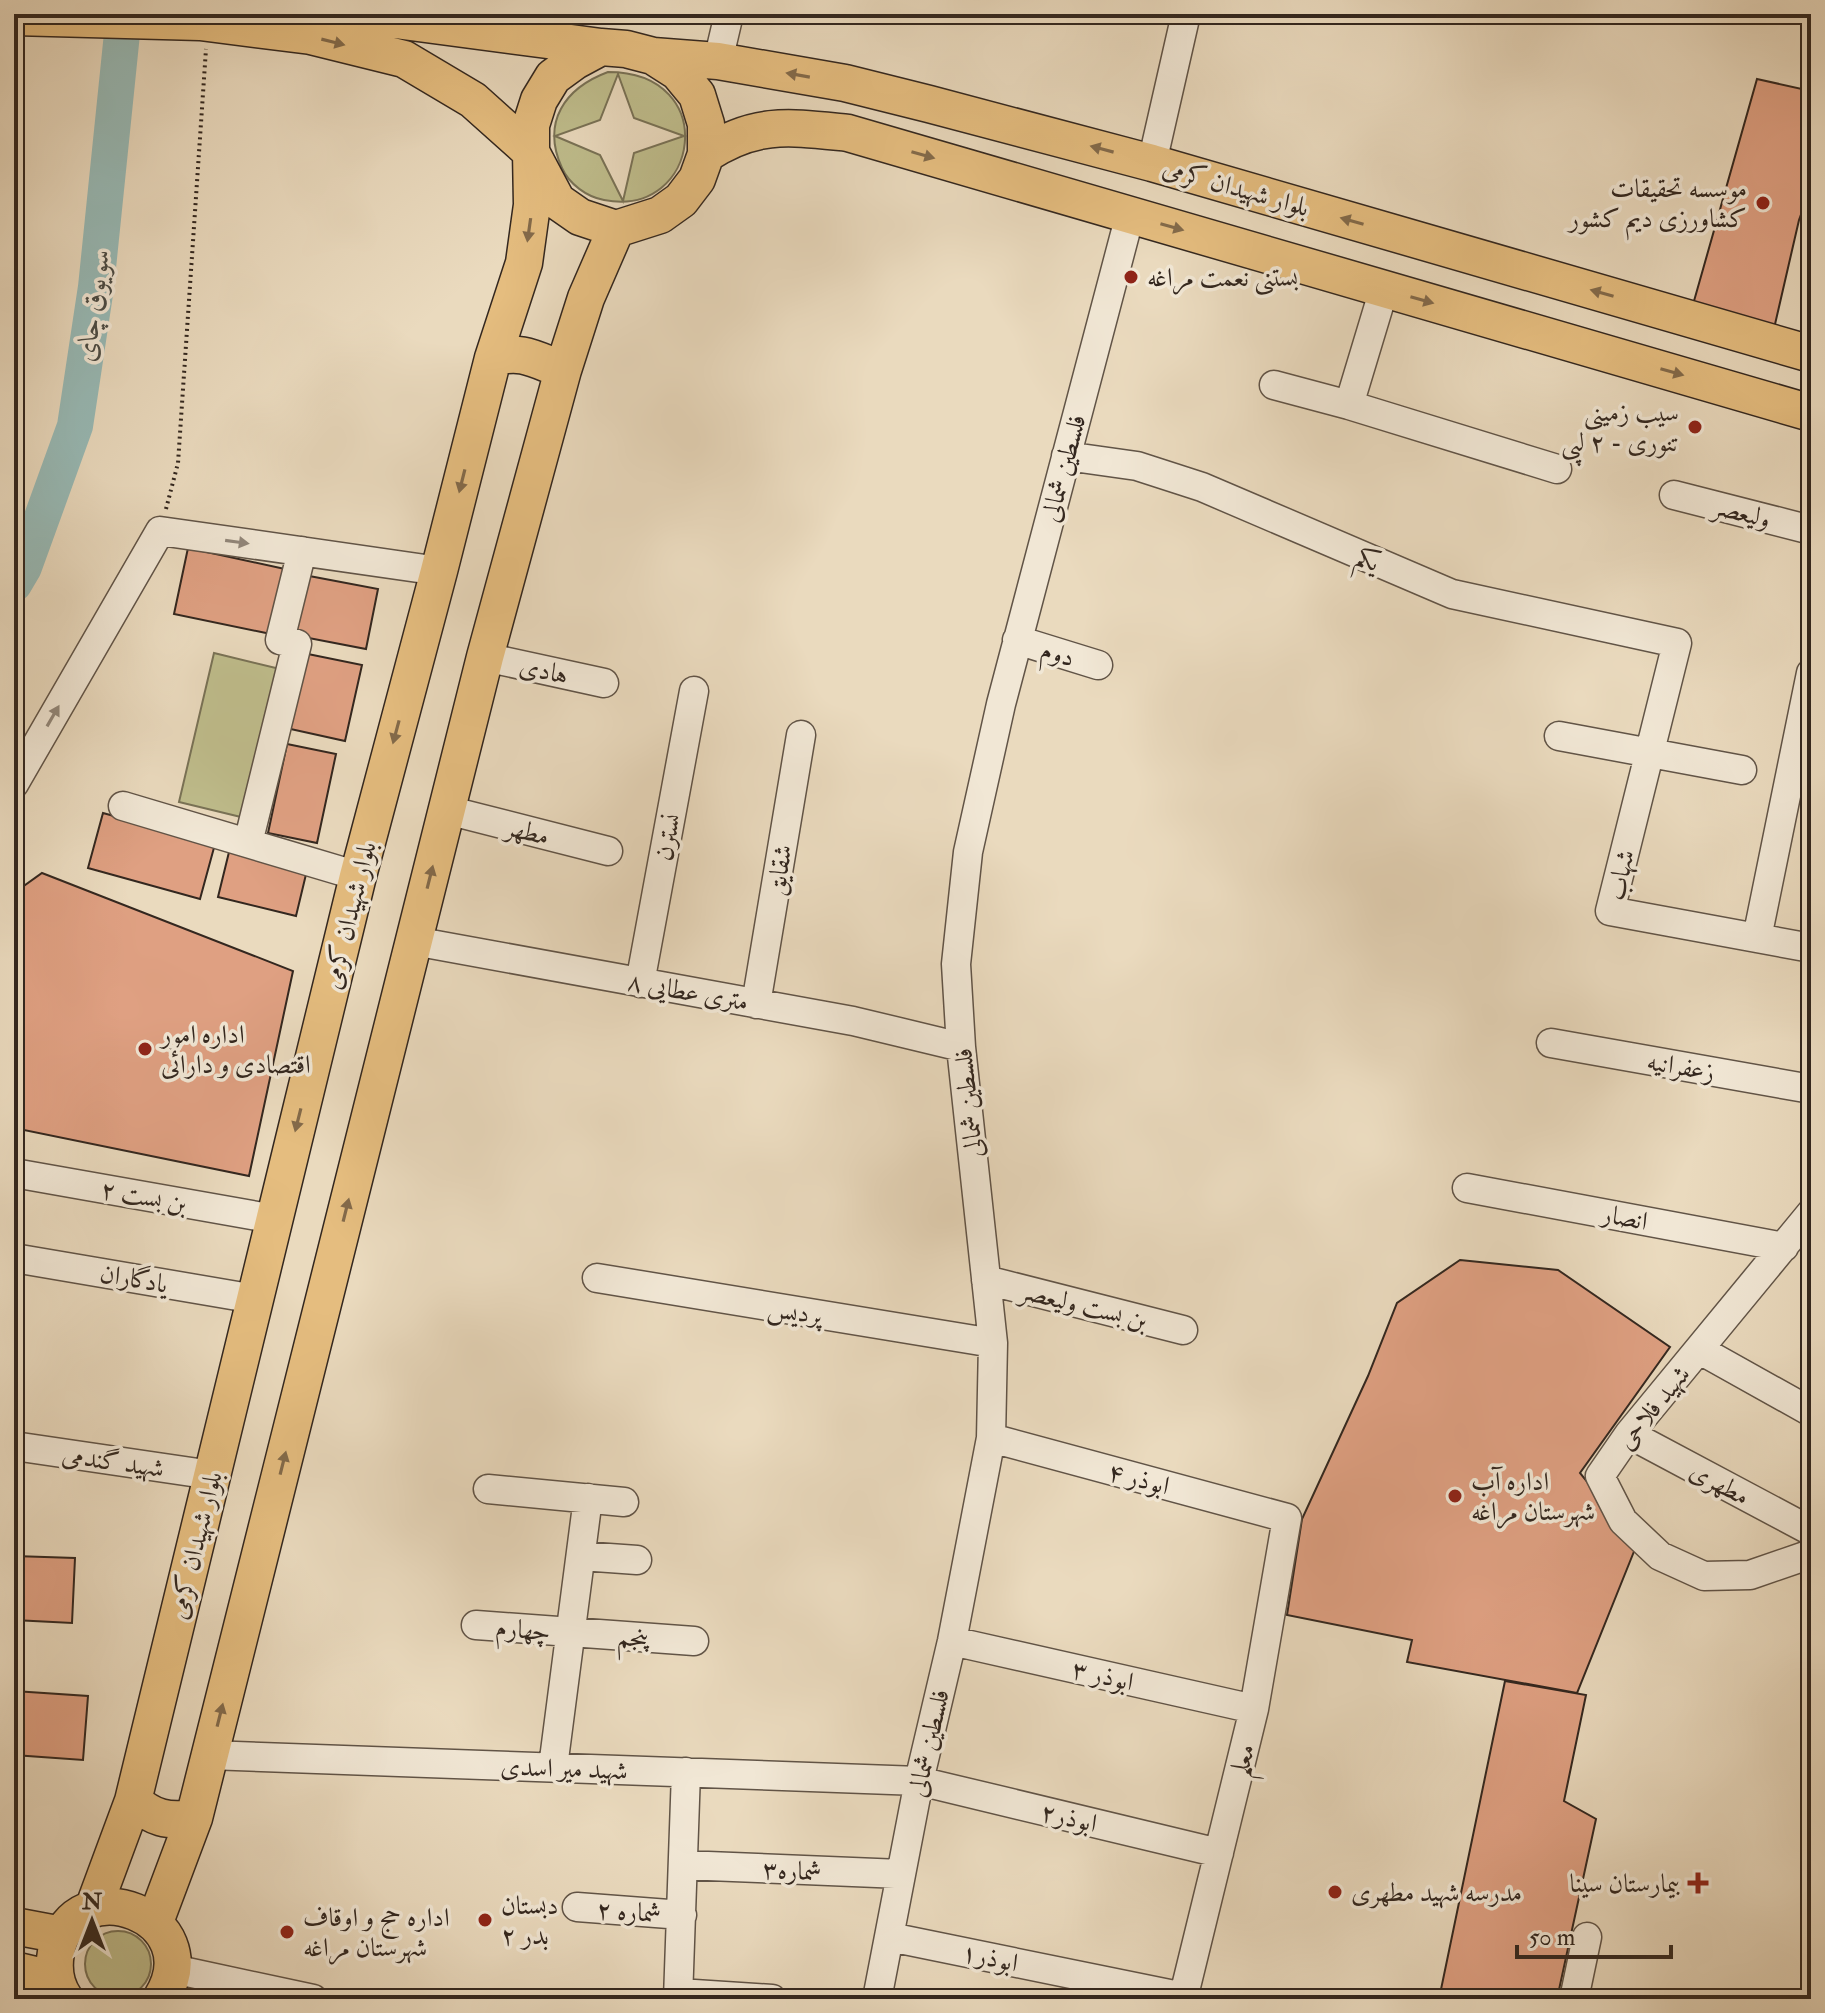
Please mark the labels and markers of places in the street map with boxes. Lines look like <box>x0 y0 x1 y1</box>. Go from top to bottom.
place label: موسسه تحقیقات کشاورزی دیم کشور <box>1566 173 1747 241</box>
marker: موسسه تحقیقات کشاورزی دیم کشور <box>1754 194 1772 212</box>
place label: بستنی نعمت مراغه <box>1147 262 1298 296</box>
marker: بستنی نعمت مراغه <box>1122 268 1140 286</box>
place label: سیب زمینی تنوری - ۲ لپی <box>1561 397 1679 467</box>
marker: سیب زمینی تنوری - ۲ لپی <box>1686 418 1704 436</box>
place label: اداره امور اقتصادی و دارائی <box>158 1019 311 1081</box>
marker: اداره امور اقتصادی و دارائی <box>136 1040 154 1058</box>
place label: اداره آب شهرستان مراغه <box>1471 1466 1595 1529</box>
marker: اداره آب شهرستان مراغه <box>1446 1487 1464 1505</box>
place label: بیمارستان سینا <box>1569 1868 1680 1900</box>
marker: بیمارستان سینا <box>1687 1872 1709 1894</box>
place label: مدرسه شهید مطهری <box>1351 1877 1522 1909</box>
marker: مدرسه شهید مطهری <box>1326 1883 1344 1901</box>
place label: دبستان بدر ۲ <box>501 1890 558 1952</box>
place label: اداره حج و اوقاف شهرستان مراغه <box>303 1902 450 1965</box>
marker: دبستان بدر ۲ <box>476 1911 494 1929</box>
marker: اداره حج و اوقاف شهرستان مراغه <box>278 1923 296 1941</box>

